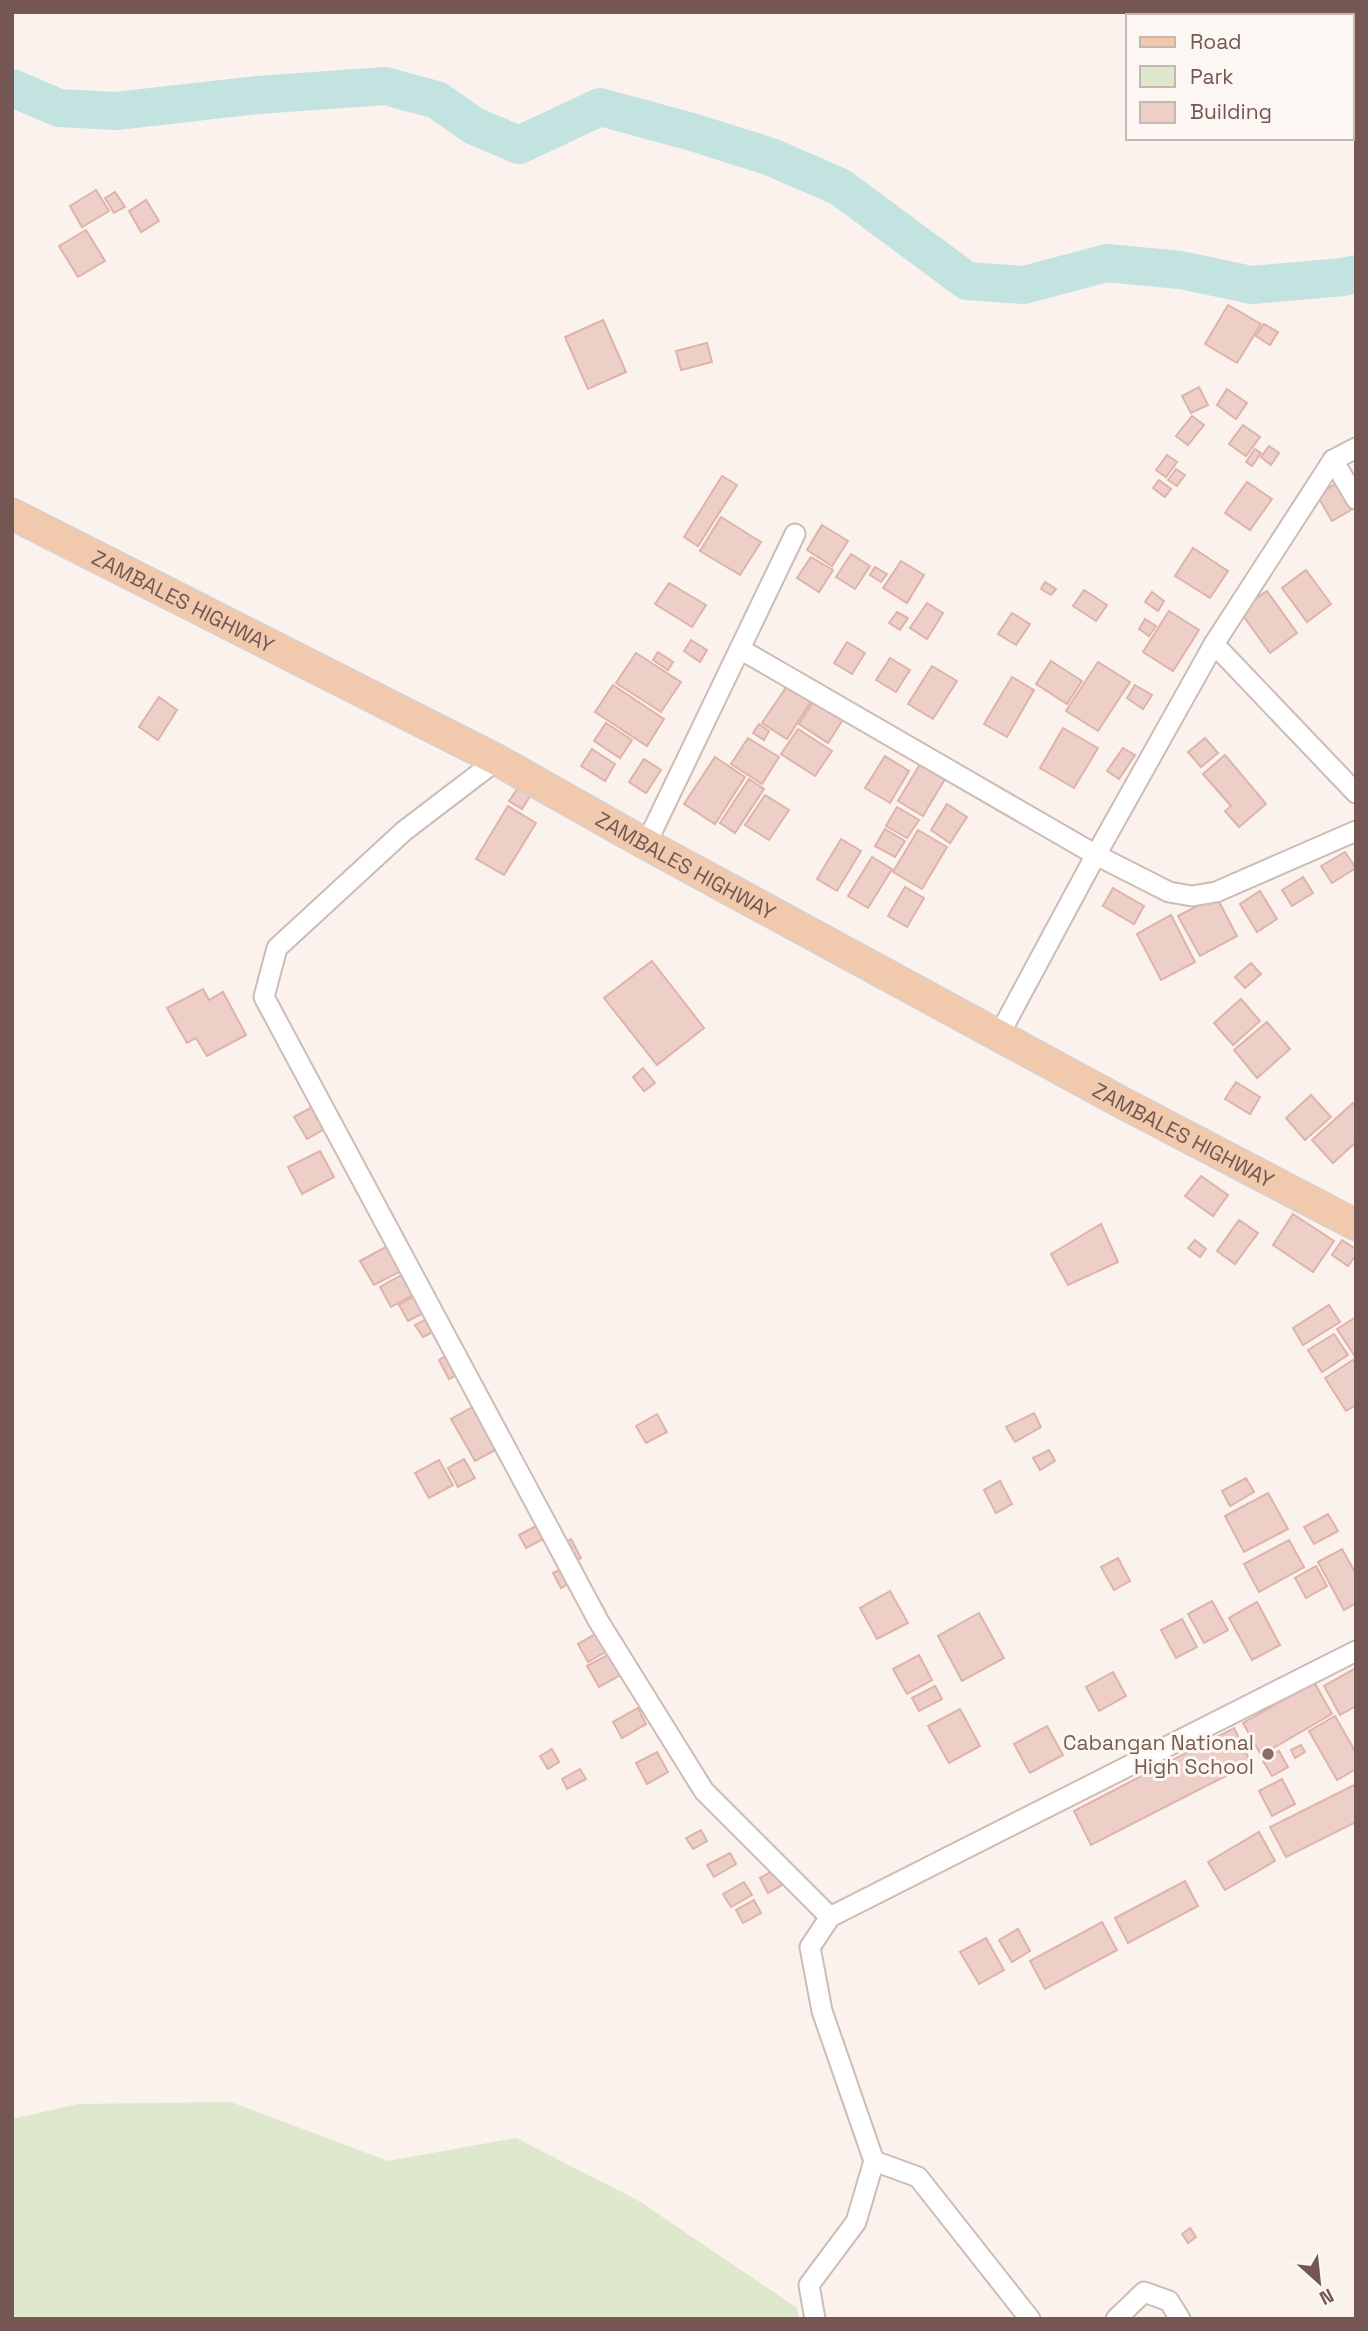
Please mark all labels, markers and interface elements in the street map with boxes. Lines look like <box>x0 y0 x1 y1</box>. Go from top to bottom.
legend <box>1126 14 1354 140</box>
text: Road <box>1190 28 1242 55</box>
text: Park <box>1190 63 1234 90</box>
text: Building <box>1190 98 1272 125</box>
street label: ZAMBALES HIGHWAY <box>87 543 279 658</box>
street label: ZAMBALES HIGHWAY <box>591 805 781 925</box>
street label: ZAMBALES HIGHWAY <box>1088 1076 1279 1193</box>
place label: Cabangan National High School <box>1063 1729 1254 1780</box>
marker: Cabangan National High School <box>1260 1746 1276 1762</box>
north arrow <box>1284 2247 1354 2317</box>
text: N <box>1315 2283 1338 2311</box>

